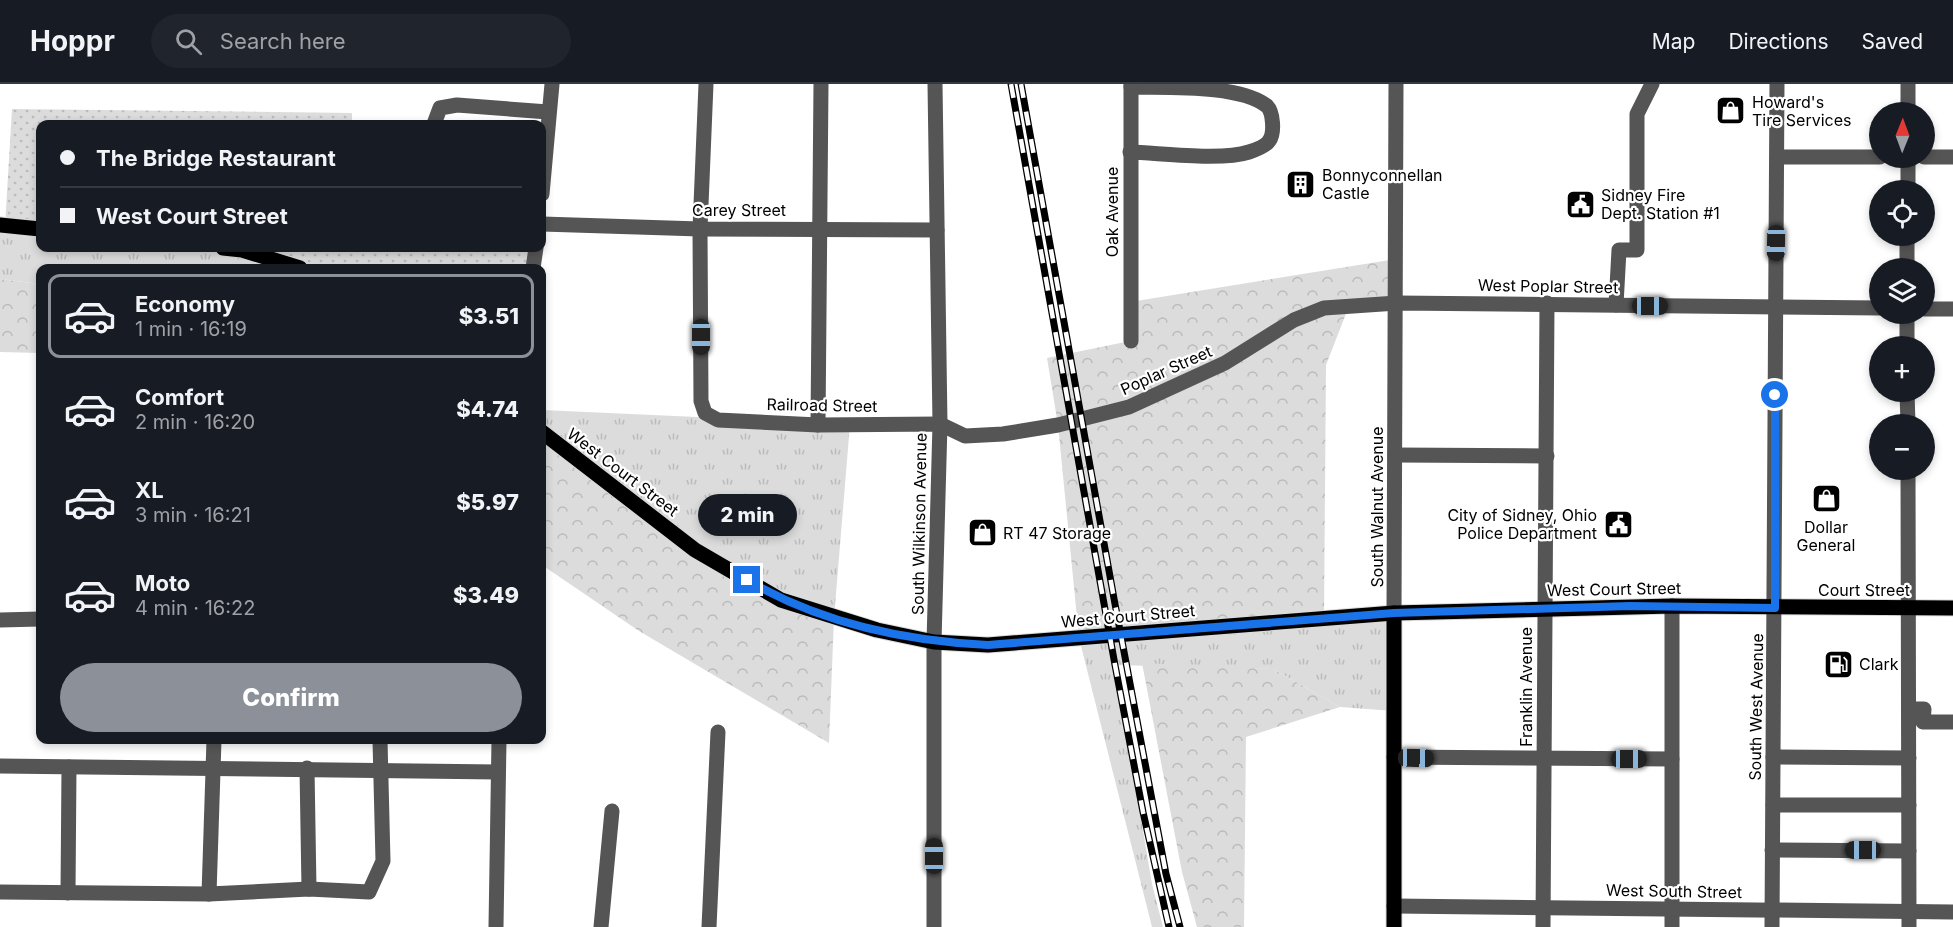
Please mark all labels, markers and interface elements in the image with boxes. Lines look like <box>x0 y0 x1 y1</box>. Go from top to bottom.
search box <box>151 14 571 68</box>
text: Hoppr <box>30 24 115 58</box>
icon: search <box>172 25 205 58</box>
text: Search here <box>220 28 346 54</box>
text: Map <box>1652 29 1695 54</box>
text: Directions <box>1728 29 1829 54</box>
text: Saved <box>1862 29 1923 54</box>
place label: Howard's Tire Services <box>1752 92 1851 130</box>
shop icon: Howard's Tire Services <box>1715 95 1747 127</box>
north arrow <box>1869 102 1935 168</box>
map controls <box>1869 102 1935 480</box>
text: The Bridge Restaurant <box>96 145 336 171</box>
place label: Bonnyconnellan Castle <box>1322 165 1443 203</box>
street label: Oak Avenue <box>1102 167 1122 257</box>
building icon: Bonnyconnellan Castle <box>1285 168 1317 200</box>
button: locate <box>1869 180 1935 246</box>
place label: Sidney Fire Dept. Station #1 <box>1601 185 1720 223</box>
public building icon: Sidney Fire Dept. Station #1 <box>1564 188 1596 220</box>
street label: Carey Street <box>692 200 786 220</box>
text: West Court Street <box>96 203 288 229</box>
car <box>1767 225 1785 261</box>
button: layers <box>1869 258 1935 324</box>
street label: West Poplar Street <box>1478 275 1618 297</box>
icon: car <box>63 289 117 343</box>
text: Economy <box>135 291 235 317</box>
car <box>1632 297 1668 315</box>
text: $3.51 <box>459 303 519 329</box>
text: 1 min · 16:19 <box>135 317 247 341</box>
car <box>692 319 710 355</box>
button: + <box>1869 336 1935 402</box>
street label: Poplar Street <box>1117 341 1215 399</box>
route start <box>1761 381 1788 408</box>
icon: car <box>63 382 117 436</box>
text: Comfort <box>135 384 224 410</box>
street label: Railroad Street <box>766 394 878 416</box>
text: $4.74 <box>456 396 519 422</box>
text: 2 min · 16:20 <box>135 410 255 434</box>
button: − <box>1869 414 1935 480</box>
street label: West Court Street <box>563 424 683 520</box>
street label: South Walnut Avenue <box>1367 426 1387 588</box>
street label: South Wilkinson Avenue <box>907 433 931 615</box>
icon: car <box>63 475 117 529</box>
text: XL <box>135 477 164 503</box>
shop icon: Dollar General <box>1810 483 1842 515</box>
text: $5.97 <box>456 489 519 515</box>
callout: 2 min <box>698 493 796 535</box>
text: 3 min · 16:21 <box>135 503 251 527</box>
text: 2 min <box>720 503 775 527</box>
place label: City of Sidney, Ohio Police Department <box>1447 505 1597 543</box>
public building icon: City of Sidney, Ohio Police Department <box>1602 508 1634 540</box>
shop icon: RT 47 Storage <box>966 517 998 549</box>
place label: Dollar General <box>1797 517 1855 555</box>
place label: RT 47 Storage <box>1003 523 1111 543</box>
route end <box>733 566 760 593</box>
icon: car <box>63 568 117 622</box>
text: Moto <box>135 570 190 596</box>
street label: West Court Street <box>1547 578 1681 600</box>
street label: Court Street <box>1818 580 1910 600</box>
text: $3.49 <box>453 582 519 608</box>
text: 4 min · 16:22 <box>135 596 255 620</box>
street label: West Court Street <box>1060 600 1196 632</box>
street label: Franklin Avenue <box>1516 627 1536 747</box>
street label: South West Avenue <box>1745 633 1767 781</box>
fuel station icon: Clark <box>1822 648 1854 680</box>
place label: Clark <box>1859 654 1899 674</box>
button: Confirm <box>60 663 522 732</box>
car <box>1398 749 1434 767</box>
car <box>1611 750 1647 768</box>
car <box>925 838 943 874</box>
car <box>1845 841 1881 859</box>
street label: West South Street <box>1606 880 1742 902</box>

